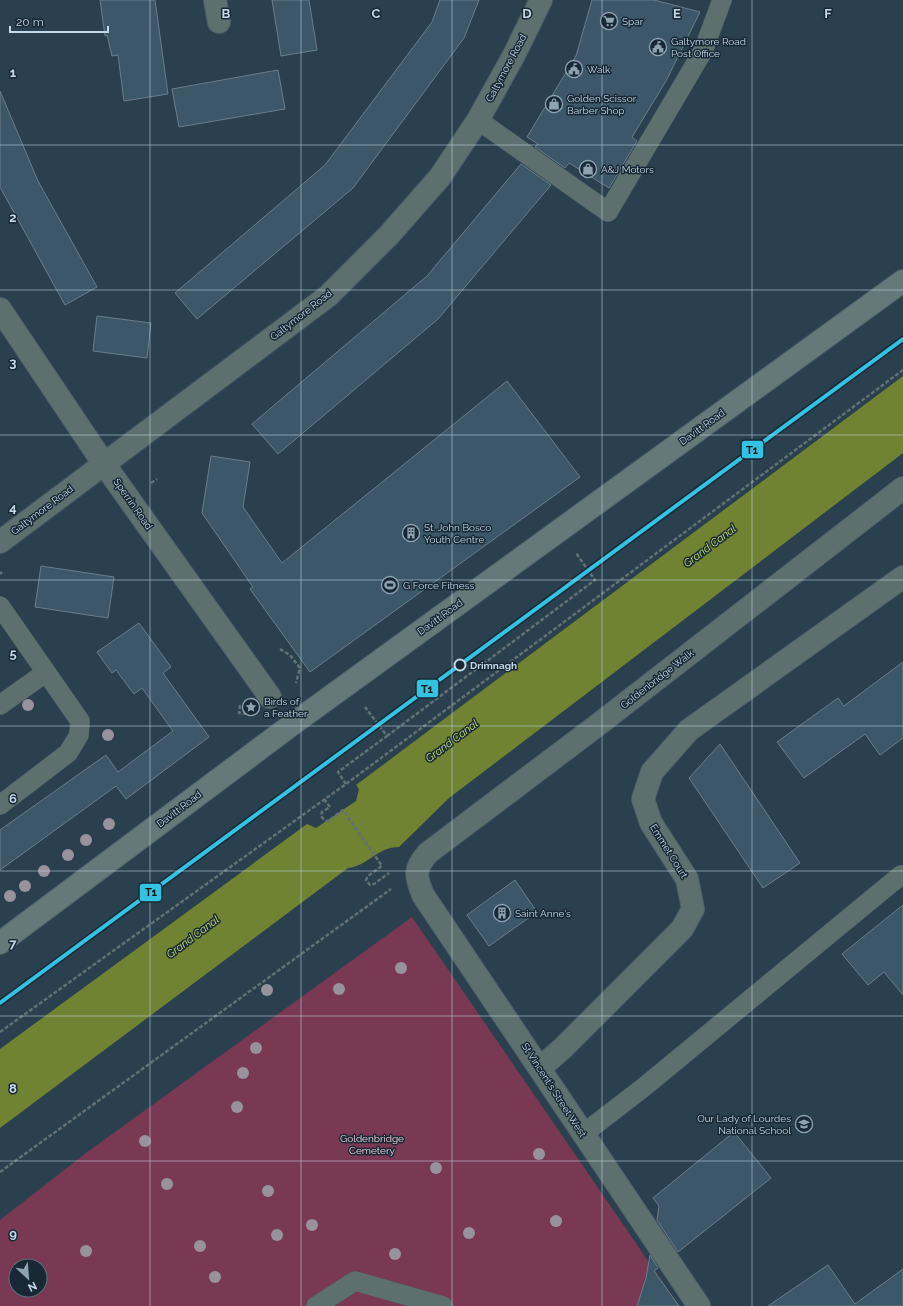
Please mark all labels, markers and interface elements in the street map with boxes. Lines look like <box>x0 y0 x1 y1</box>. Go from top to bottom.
text: B <box>222 6 231 21</box>
text: C <box>372 6 381 21</box>
text: D <box>522 6 532 21</box>
text: E <box>673 6 681 21</box>
text: F <box>824 6 832 21</box>
scale bar <box>10 8 108 34</box>
supermarket icon: Spar <box>599 11 619 31</box>
text: 20 m <box>16 15 44 29</box>
place label: Spar <box>622 16 644 27</box>
street label: Galtymore Road <box>484 32 528 104</box>
place label: Galtymore Road Post Office <box>671 36 746 59</box>
public building icon: Galtymore Road Post Office <box>648 37 668 57</box>
public building icon: Walk <box>564 59 584 79</box>
place label: Walk <box>587 64 611 75</box>
text: 1 <box>10 65 17 80</box>
place label: Golden Scissor Barber Shop <box>567 93 637 116</box>
shop icon: Golden Scissor Barber Shop <box>544 94 564 114</box>
shop icon: A&J Motors <box>578 159 598 179</box>
place label: A&J Motors <box>601 164 654 175</box>
text: 2 <box>9 210 17 225</box>
street label: Galtymore Road <box>268 288 334 342</box>
text: 3 <box>9 355 17 370</box>
street label: Davitt Road <box>677 407 727 447</box>
line badge: T1 <box>741 440 764 459</box>
text: T1 <box>746 444 758 457</box>
street label: Sperrin Road <box>111 476 155 532</box>
street label: Galtymore Road <box>9 483 75 537</box>
text: 4 <box>9 500 17 515</box>
place label: St. John Bosco Youth Centre <box>424 522 491 545</box>
water label: Grand Canal <box>681 522 739 570</box>
building icon: St. John Bosco Youth Centre <box>401 523 421 543</box>
sports icon: G Force Fitness <box>380 575 400 595</box>
place label: G Force Fitness <box>403 580 474 591</box>
street label: Davitt Road <box>415 597 465 637</box>
text: 5 <box>9 646 17 661</box>
street label: Goldenbridge Walk <box>618 647 696 711</box>
marker: Drimnagh <box>453 658 467 672</box>
place label: Drimnagh <box>470 660 517 671</box>
line badge: T1 <box>416 679 439 698</box>
text: T1 <box>421 683 433 696</box>
place label: Birds of a Feather <box>264 696 308 719</box>
place icon: Birds of a Feather <box>241 697 261 717</box>
water label: Grand Canal <box>423 717 481 765</box>
street label: Davitt Road <box>154 789 204 829</box>
text: 6 <box>9 791 17 806</box>
street label: Emmet Court <box>648 822 690 881</box>
line badge: T1 <box>139 883 162 902</box>
text: T1 <box>145 886 157 899</box>
building icon: Saint Anne's <box>492 903 512 923</box>
place label: Saint Anne's <box>515 908 571 919</box>
water label: Grand Canal <box>164 913 222 961</box>
text: 7 <box>9 936 17 951</box>
street label: St Vincent's Street West <box>519 1041 589 1140</box>
text: 8 <box>9 1081 17 1096</box>
place label: Our Lady of Lourdes National School <box>697 1113 791 1136</box>
school or university icon: Our Lady of Lourdes National School <box>794 1114 814 1134</box>
park label: Goldenbridge Cemetery <box>340 1133 404 1156</box>
text: 9 <box>9 1226 17 1241</box>
north arrow <box>8 1258 48 1298</box>
text: N <box>26 1279 39 1294</box>

